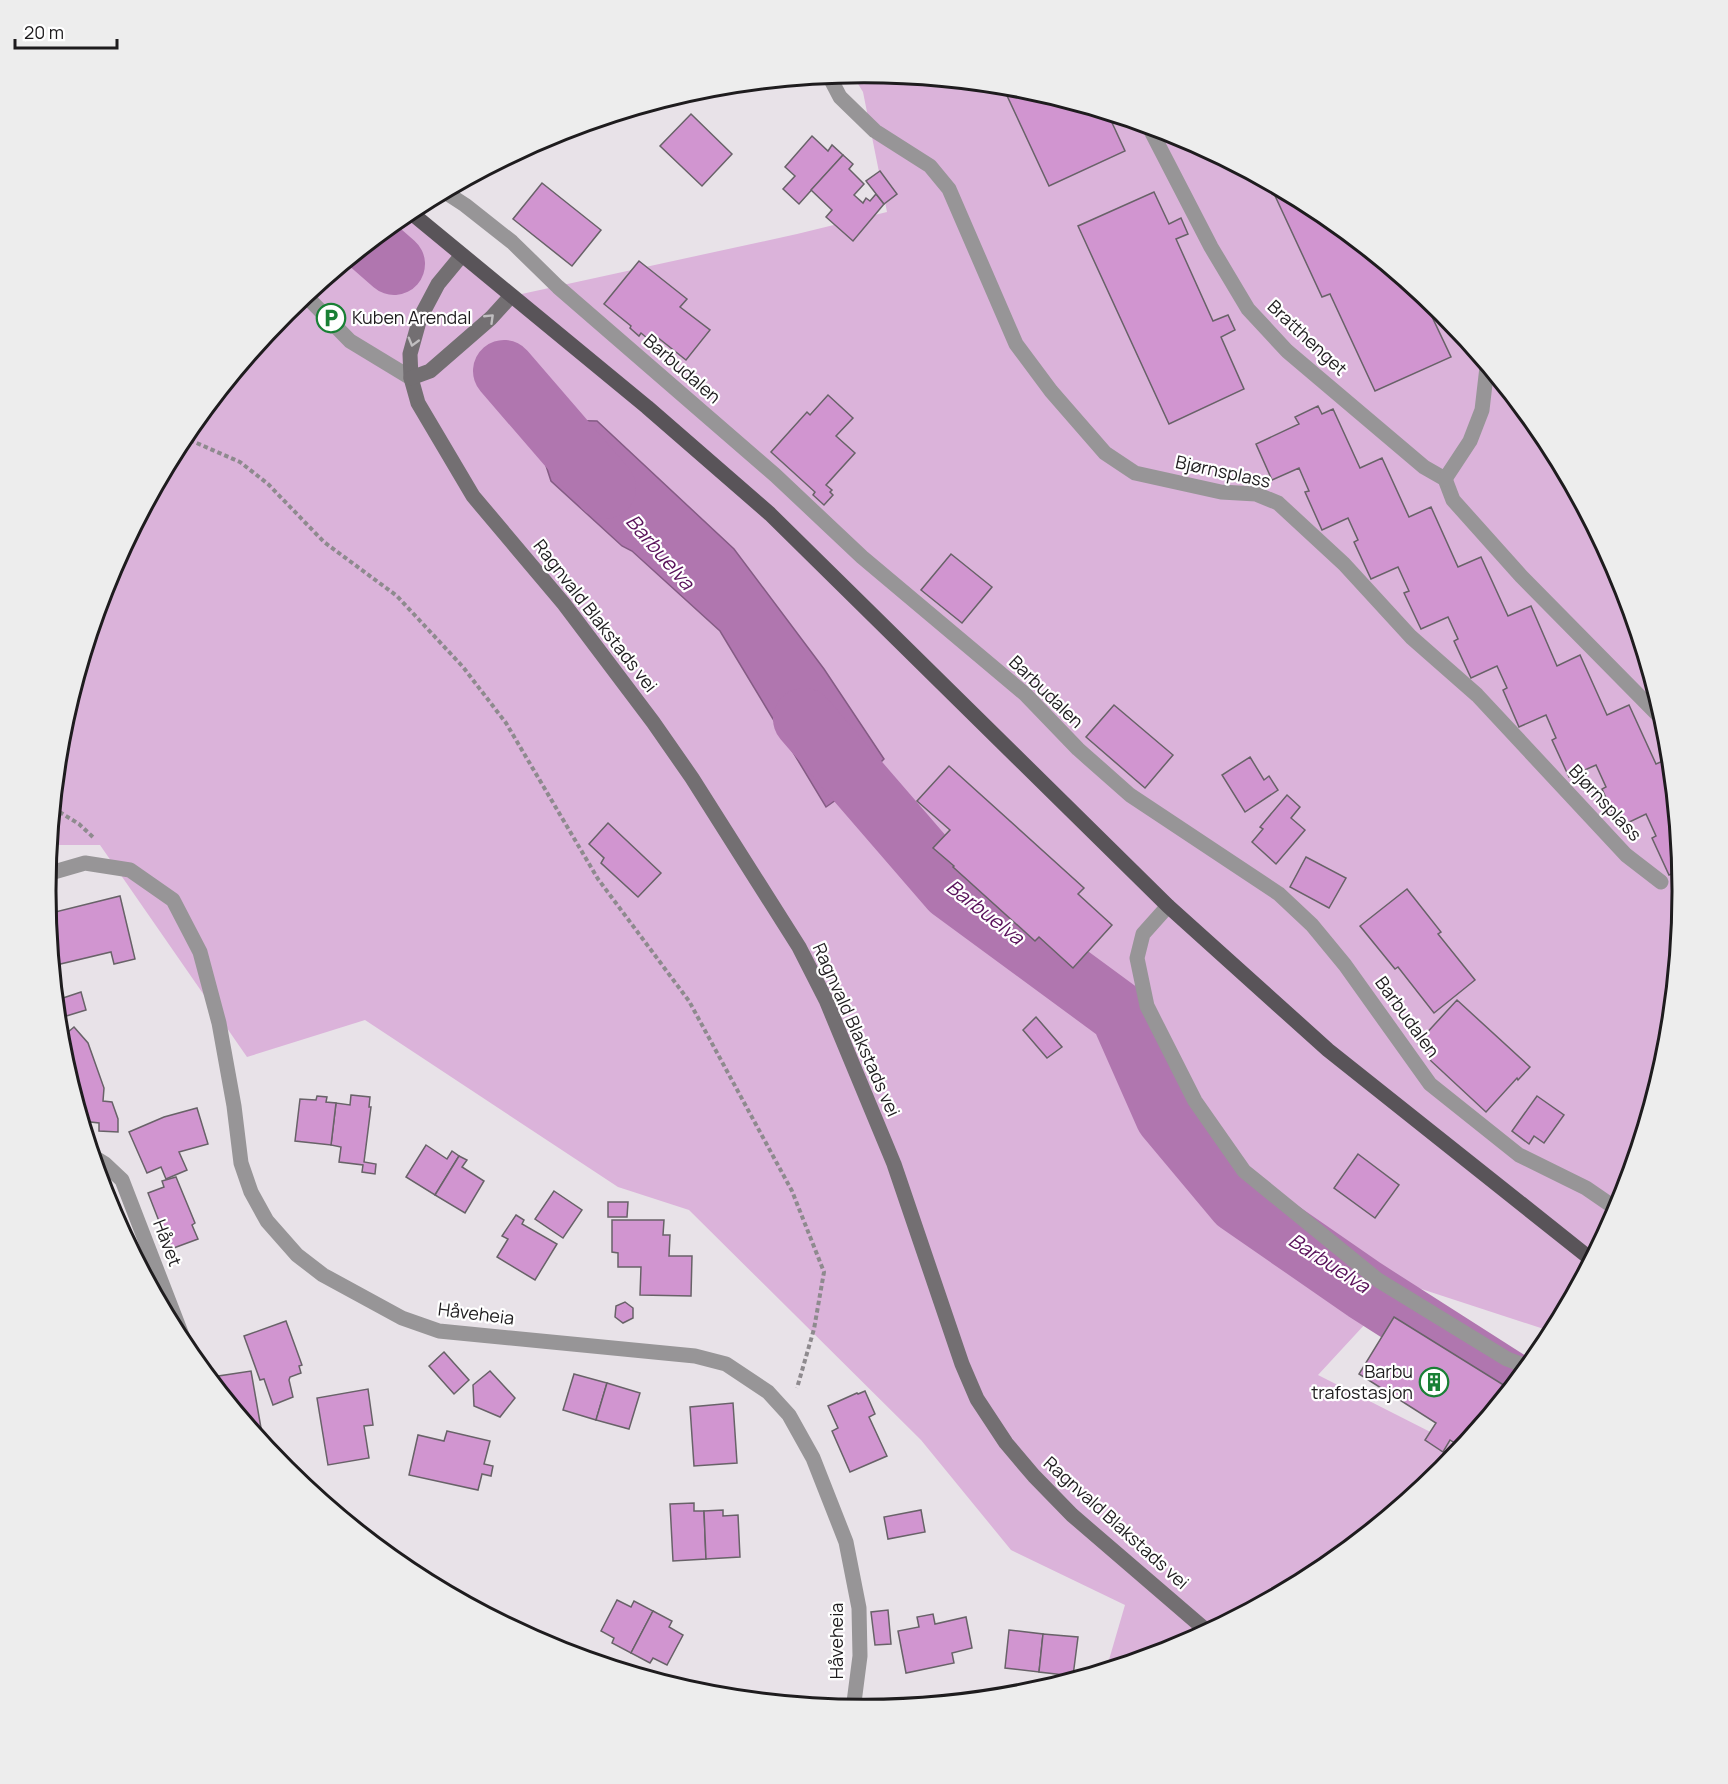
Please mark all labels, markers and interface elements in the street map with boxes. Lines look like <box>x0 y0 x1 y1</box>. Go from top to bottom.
scale bar <box>15 12 117 50</box>
text: 20 m <box>24 20 64 44</box>
street label: Bratthenget <box>1263 294 1353 380</box>
parking icon: Kuben Arendal <box>315 302 347 334</box>
place label: Kuben Arendal <box>352 305 471 329</box>
one-way arrow <box>482 315 493 326</box>
street label: Barbudalen <box>639 328 726 408</box>
one-way arrow <box>408 337 421 347</box>
street label: Bjørnsplass <box>1173 449 1273 493</box>
water label: Barbuelva <box>620 508 701 596</box>
street label: Ragnvald Blakstads vei <box>529 534 663 697</box>
street label: Barbudalen <box>1004 650 1089 733</box>
street label: Bjørnsplass <box>1564 759 1647 846</box>
water label: Barbuelva <box>941 873 1030 951</box>
street label: Ragnvald Blakstads vei <box>808 939 906 1120</box>
street label: Barbudalen <box>1370 971 1445 1062</box>
street label: Håvet <box>148 1216 188 1270</box>
water label: Barbuelva <box>1284 1226 1376 1299</box>
street label: Håveheia <box>437 1296 516 1330</box>
place label: Barbu trafostasjon <box>1311 1359 1413 1404</box>
building icon: Barbu trafostasjon <box>1418 1366 1450 1398</box>
street label: Ragnvald Blakstads vei <box>1039 1451 1194 1594</box>
street label: Håveheia <box>824 1603 848 1679</box>

